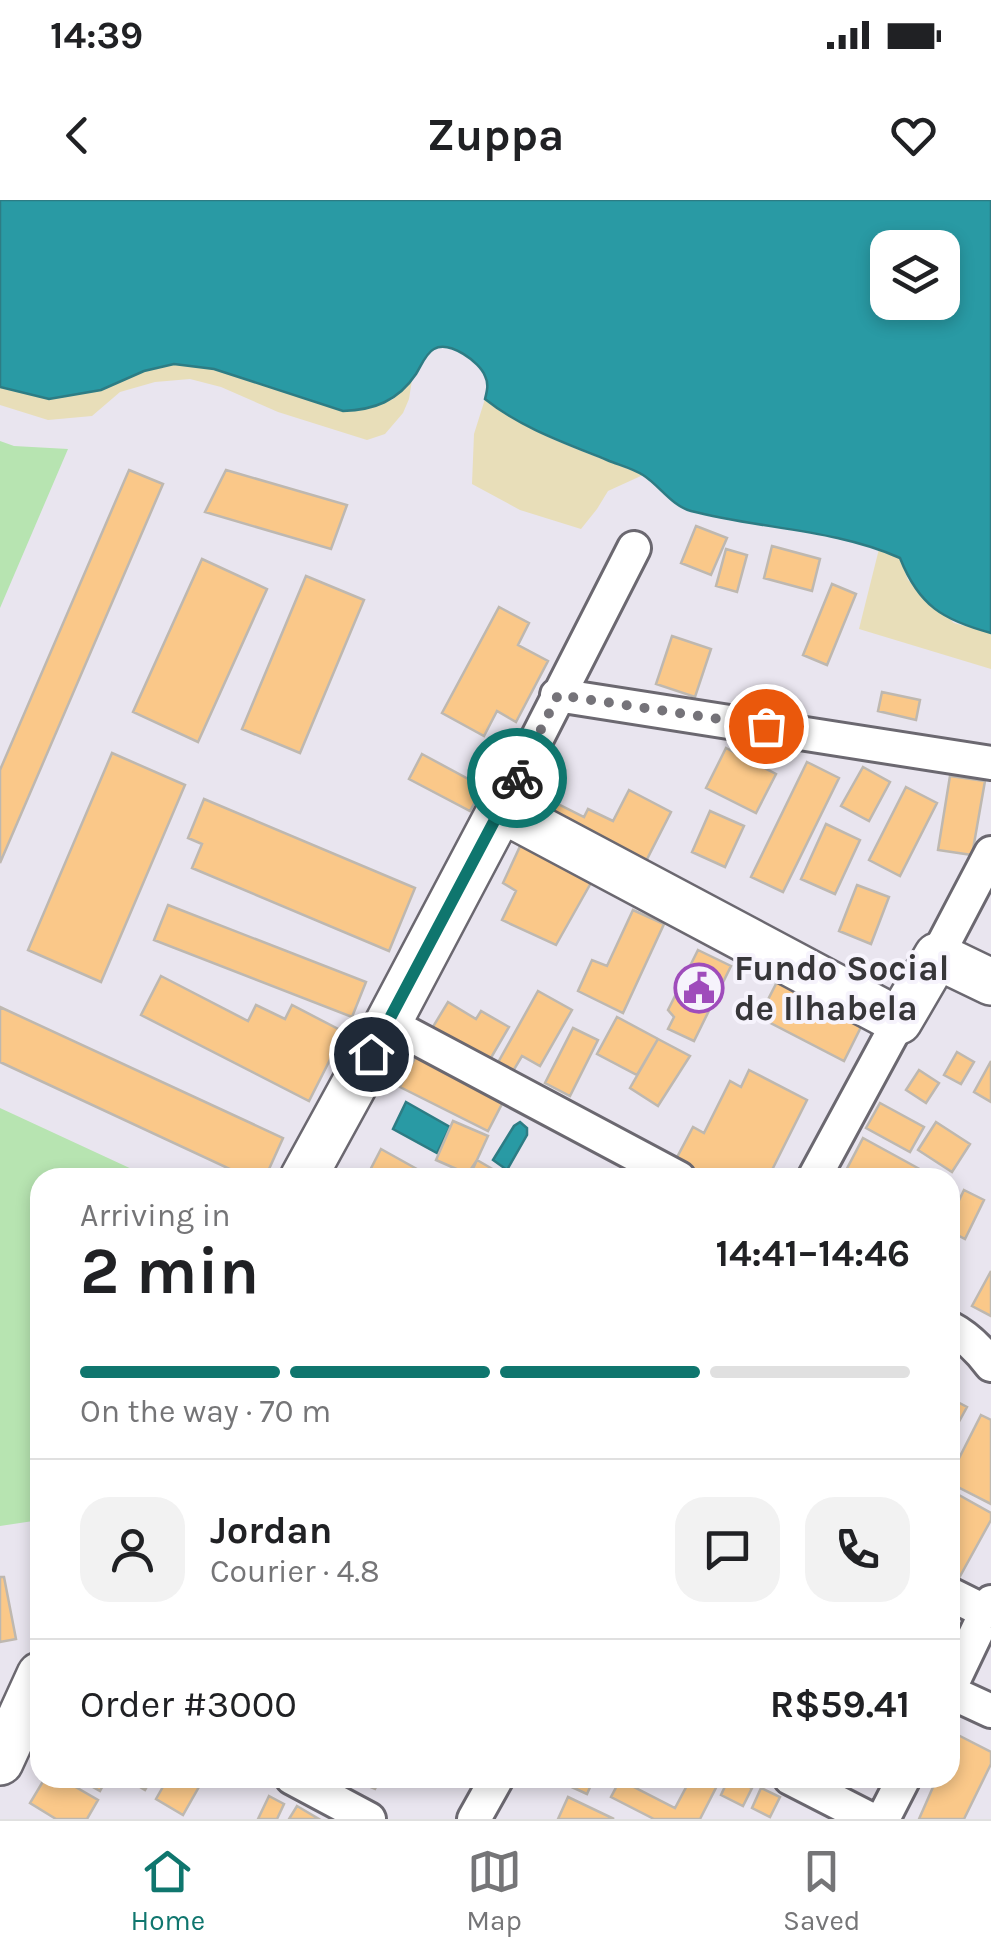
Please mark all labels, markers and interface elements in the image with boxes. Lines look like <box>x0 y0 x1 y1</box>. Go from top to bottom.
text: 14:39 <box>50 13 143 58</box>
icon: back <box>50 108 105 163</box>
icon: heart <box>886 108 941 163</box>
text: Zuppa <box>427 109 564 161</box>
map controls <box>870 230 960 320</box>
button: layers <box>870 230 960 320</box>
pin <box>724 684 809 769</box>
icon: bag <box>739 699 794 754</box>
courier <box>467 728 567 828</box>
icon: bike <box>490 751 545 806</box>
place label: Fundo Social de Ilhabela <box>734 948 949 1029</box>
public building icon: Fundo Social de Ilhabela <box>673 962 725 1014</box>
pin <box>329 1012 414 1097</box>
icon: home <box>344 1027 399 1082</box>
text: Arriving in <box>80 1197 231 1234</box>
text: 14:41–14:46 <box>715 1231 910 1276</box>
text: 2 min <box>80 1233 259 1309</box>
text: On the way · 70 m <box>80 1393 331 1430</box>
button: person <box>80 1497 185 1602</box>
button: chat <box>675 1497 780 1602</box>
button: phone <box>805 1497 910 1602</box>
text: Jordan <box>210 1508 333 1553</box>
text: Courier · 4.8 <box>210 1553 380 1590</box>
text: Order #3000 <box>80 1682 297 1727</box>
text: R$59.41 <box>770 1682 910 1727</box>
tab: Home <box>131 1844 205 1937</box>
tab: Map <box>466 1844 522 1937</box>
tab: Saved <box>783 1844 860 1937</box>

